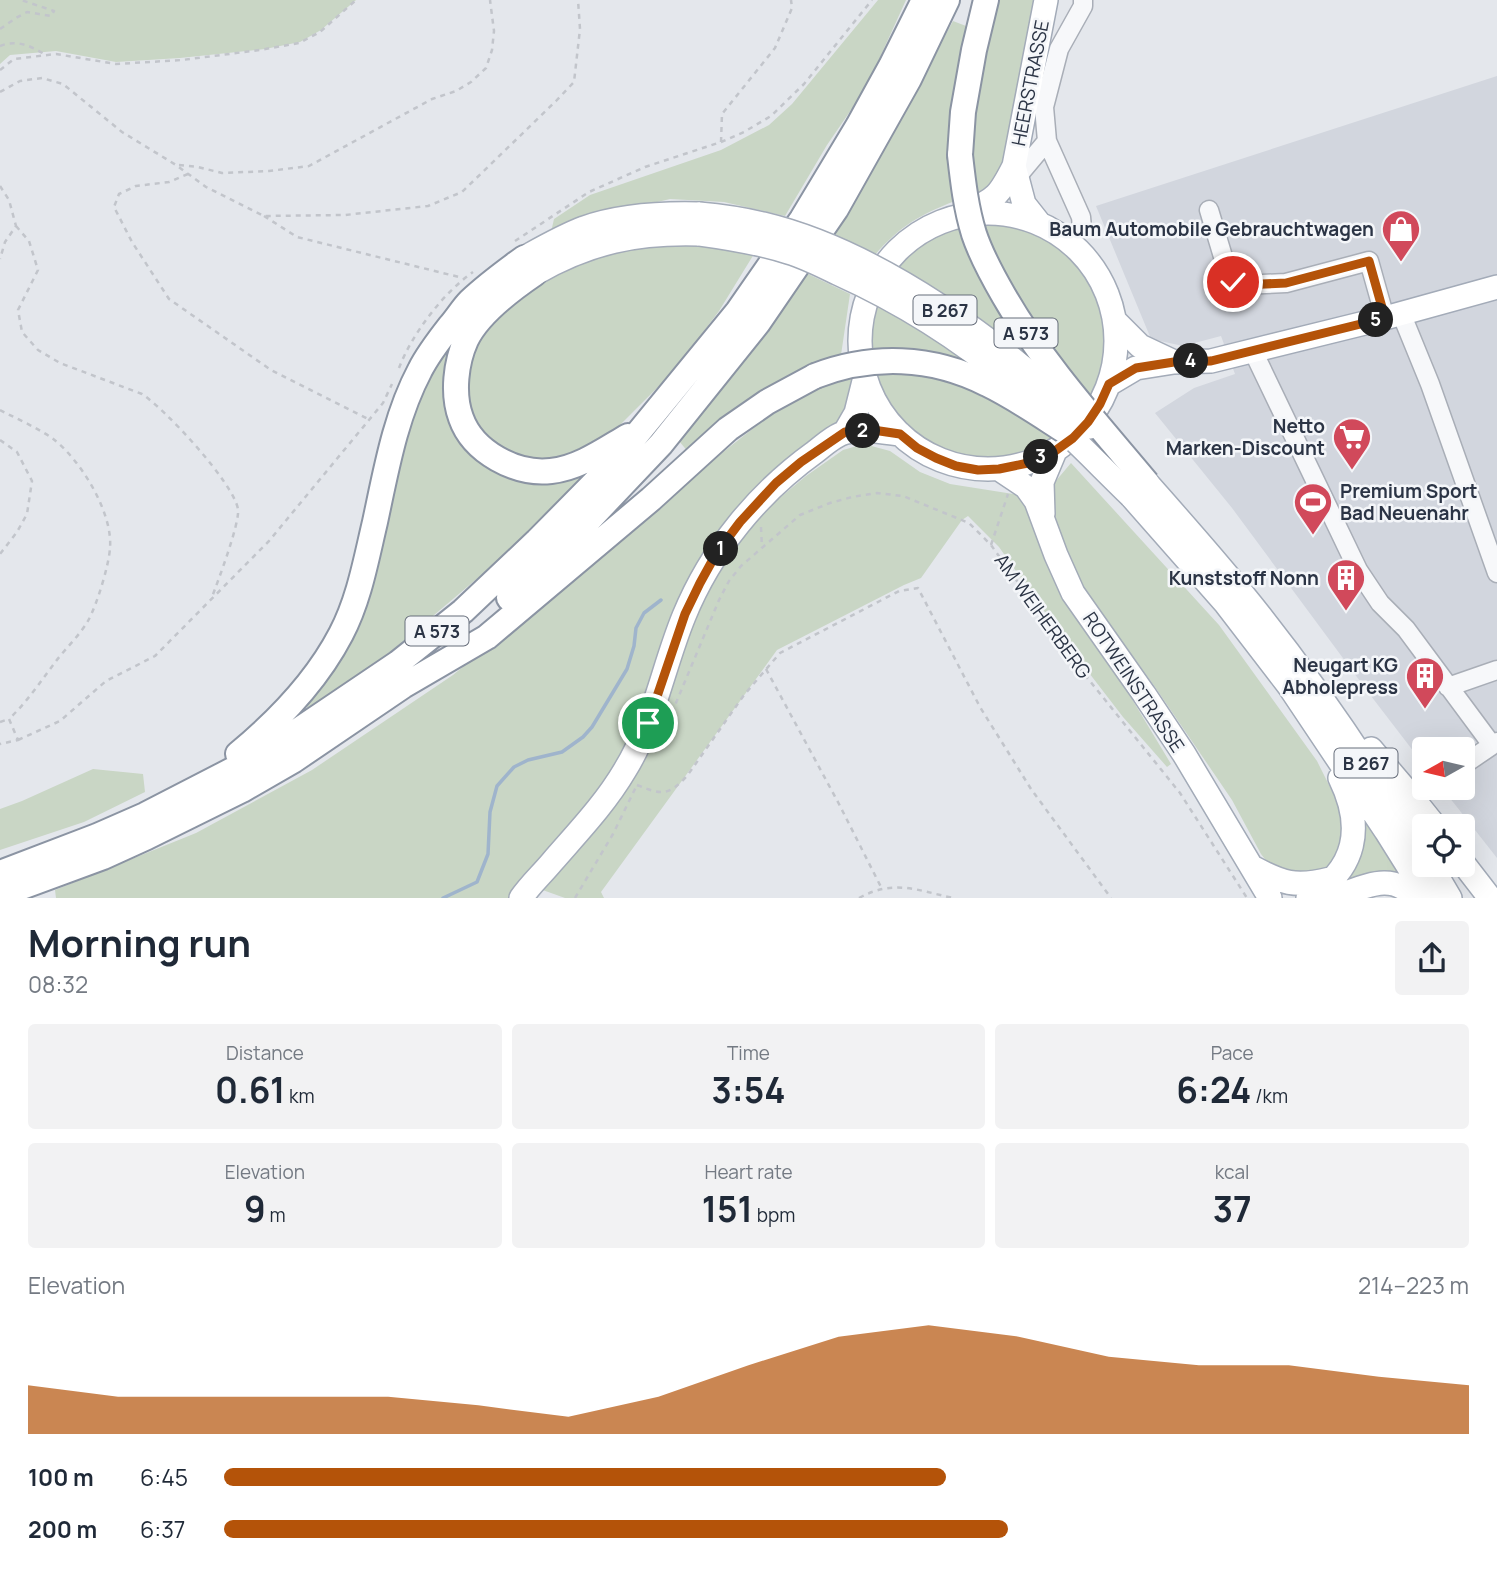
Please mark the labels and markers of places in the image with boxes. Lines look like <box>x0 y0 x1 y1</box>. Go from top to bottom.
shop icon: Baum Automobile Gebrauchtwagen <box>1380 208 1422 263</box>
place label: Baum Automobile Gebrauchtwagen <box>1049 216 1374 242</box>
pin <box>1203 252 1263 312</box>
pin: 5 <box>1358 302 1394 338</box>
pin: 4 <box>1174 344 1208 378</box>
place label: Netto Marken-Discount <box>1166 413 1325 461</box>
pin: 2 <box>846 414 880 448</box>
supermarket icon: Netto Marken-Discount <box>1331 416 1373 471</box>
pin: 3 <box>1024 440 1058 475</box>
place label: Premium Sport Bad Neuenahr <box>1340 478 1478 526</box>
sports icon: Premium Sport Bad Neuenahr <box>1292 481 1334 536</box>
pin: 1 <box>704 532 738 566</box>
building icon: Kunststoff Nonn <box>1325 557 1367 612</box>
place label: Kunststoff Nonn <box>1169 565 1319 591</box>
place label: Neugart KG Abholepress <box>1282 652 1398 700</box>
building icon: Neugart KG Abholepress <box>1404 655 1446 710</box>
pin <box>618 693 678 753</box>

